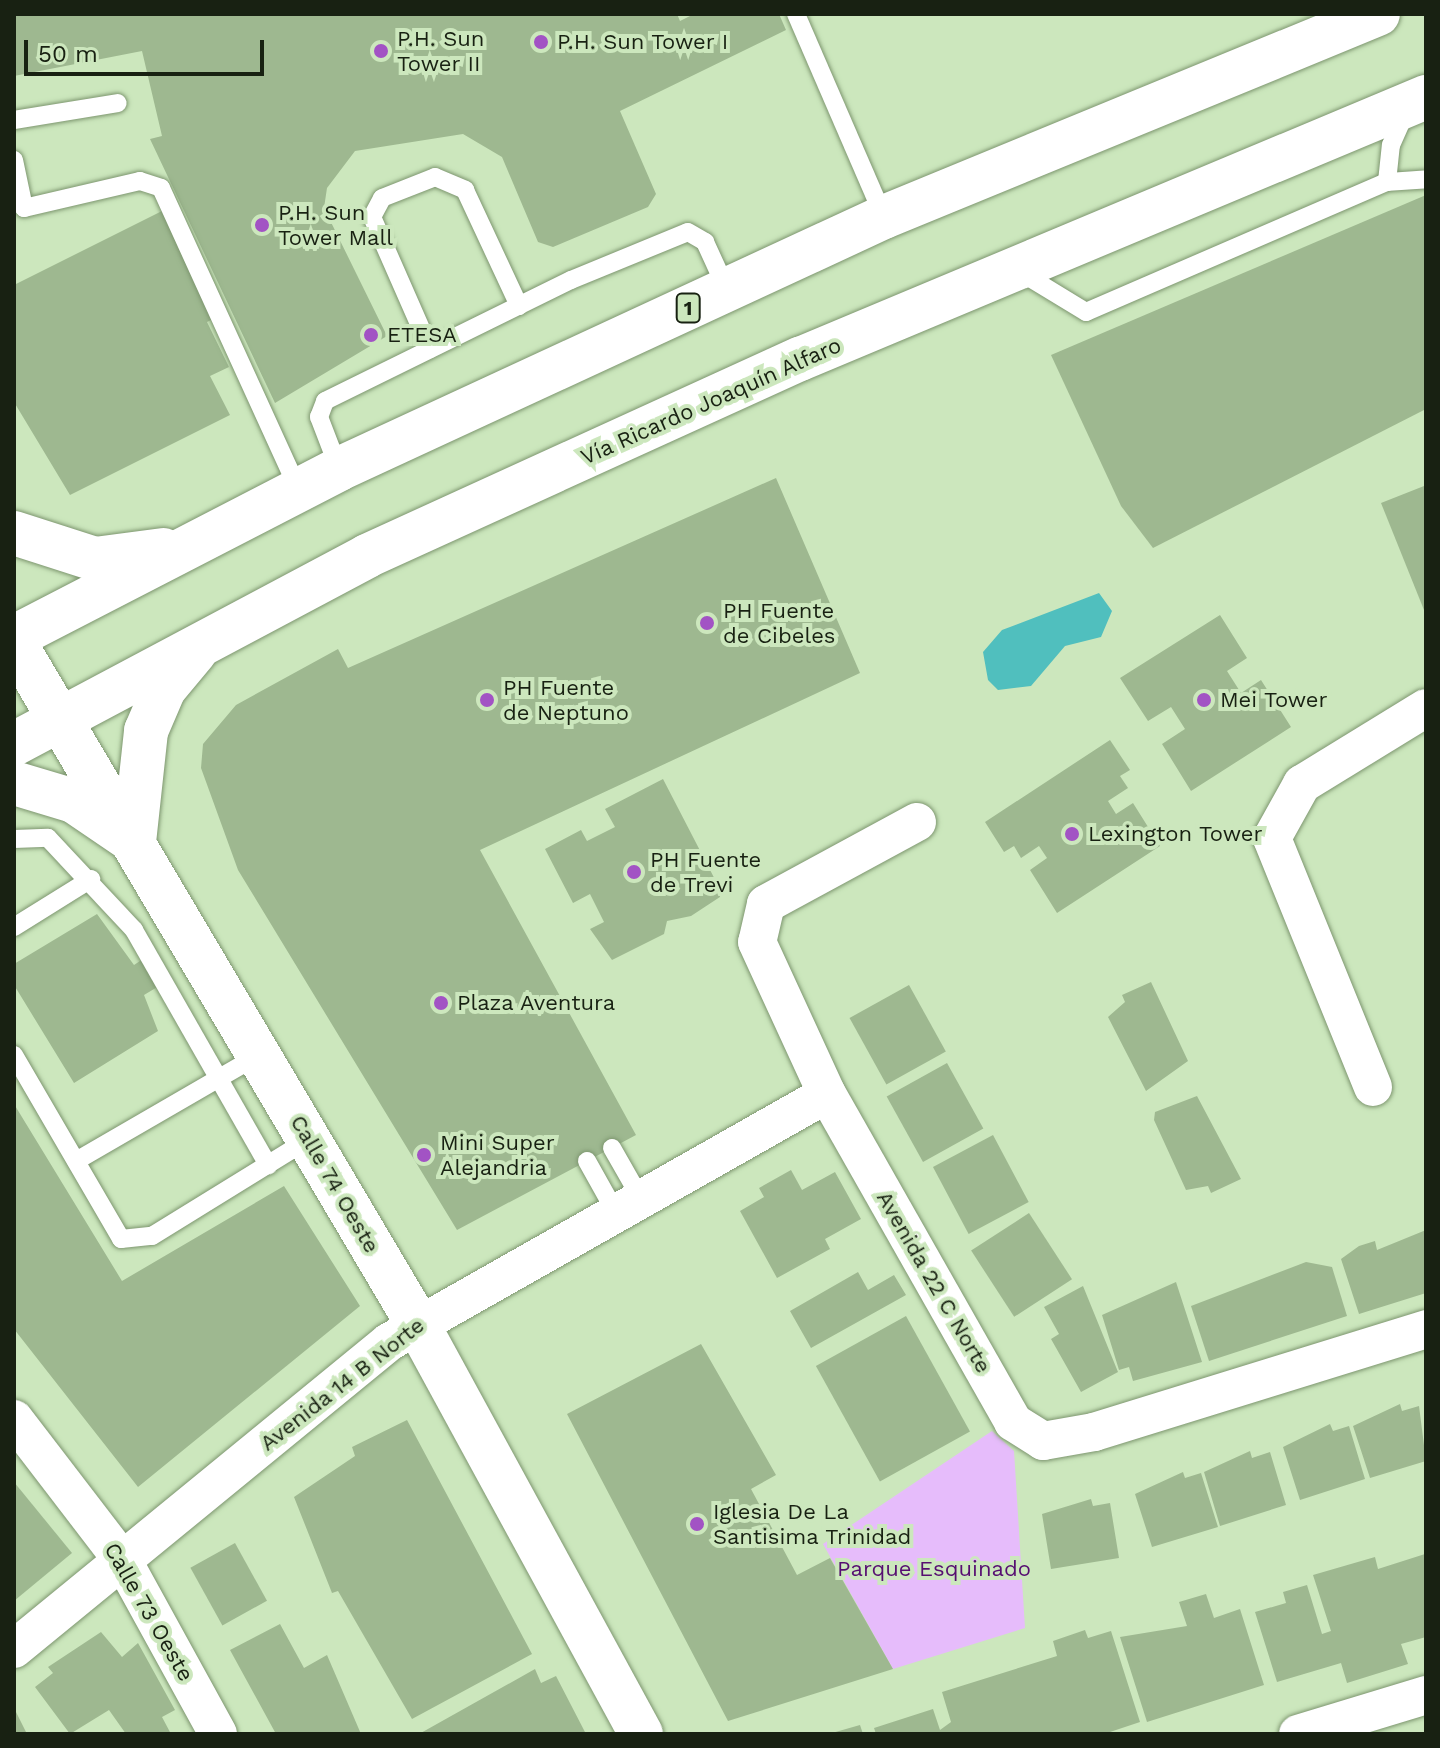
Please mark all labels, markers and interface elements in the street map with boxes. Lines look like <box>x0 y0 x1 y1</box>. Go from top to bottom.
scale bar <box>28 24 268 74</box>
place label: P.H. Sun Tower II <box>397 25 484 76</box>
place label: P.H. Sun Tower I <box>557 29 729 55</box>
marker: P.H. Sun Tower I <box>532 33 550 51</box>
text: 50 m <box>38 40 98 68</box>
marker: P.H. Sun Tower II <box>372 42 390 60</box>
place label: P.H. Sun Tower Mall <box>278 199 393 250</box>
marker: P.H. Sun Tower Mall <box>253 216 271 234</box>
road number: 1 <box>674 292 702 324</box>
place label: ETESA <box>387 322 457 348</box>
marker: ETESA <box>362 326 380 344</box>
street label: Vía Ricardo Joaquín Alfaro <box>576 331 846 471</box>
place label: PH Fuente de Cibeles <box>723 597 835 648</box>
marker: PH Fuente de Cibeles <box>698 614 716 632</box>
place label: PH Fuente de Neptuno <box>503 674 629 726</box>
place label: Mei Tower <box>1220 687 1328 713</box>
marker: PH Fuente de Neptuno <box>478 691 496 709</box>
marker: Mei Tower <box>1195 691 1213 709</box>
place label: Lexington Tower <box>1088 821 1263 847</box>
marker: Lexington Tower <box>1063 825 1081 843</box>
place label: PH Fuente de Trevi <box>650 846 761 898</box>
marker: PH Fuente de Trevi <box>625 863 643 881</box>
place label: Plaza Aventura <box>457 990 617 1016</box>
marker: Plaza Aventura <box>432 994 450 1012</box>
street label: Calle 74 Oeste <box>285 1110 385 1258</box>
place label: Mini Super Alejandria <box>440 1129 555 1180</box>
marker: Mini Super Alejandria <box>415 1146 433 1164</box>
street label: Avenida 22 C Norte <box>871 1186 997 1378</box>
street label: Avenida 14 B Norte <box>254 1311 430 1457</box>
place label: Iglesia De La Santisima Trinidad <box>713 1498 912 1550</box>
marker: Iglesia De La Santisima Trinidad <box>688 1515 706 1533</box>
street label: Calle 73 Oeste <box>98 1538 200 1686</box>
park label: Parque Esquinado <box>837 1556 1031 1582</box>

